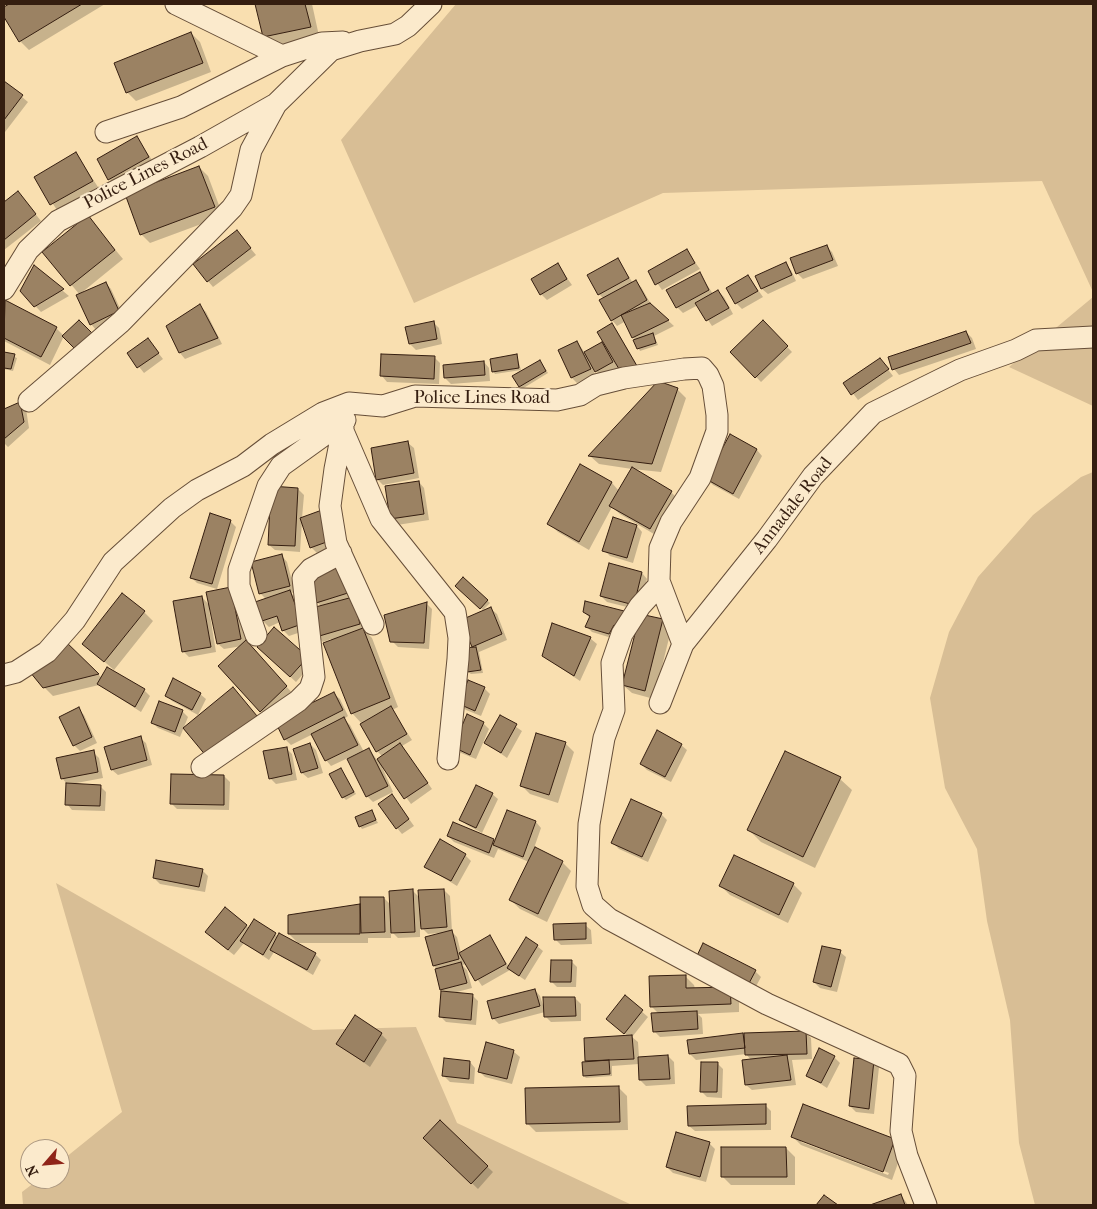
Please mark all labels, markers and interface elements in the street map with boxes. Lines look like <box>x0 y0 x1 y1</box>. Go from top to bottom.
street label: Police Lines Road <box>80 133 212 215</box>
street label: Police Lines Road <box>414 388 550 410</box>
street label: Annadale Road <box>749 453 837 559</box>
north arrow <box>20 1139 70 1189</box>
text: N <box>22 1162 42 1179</box>

